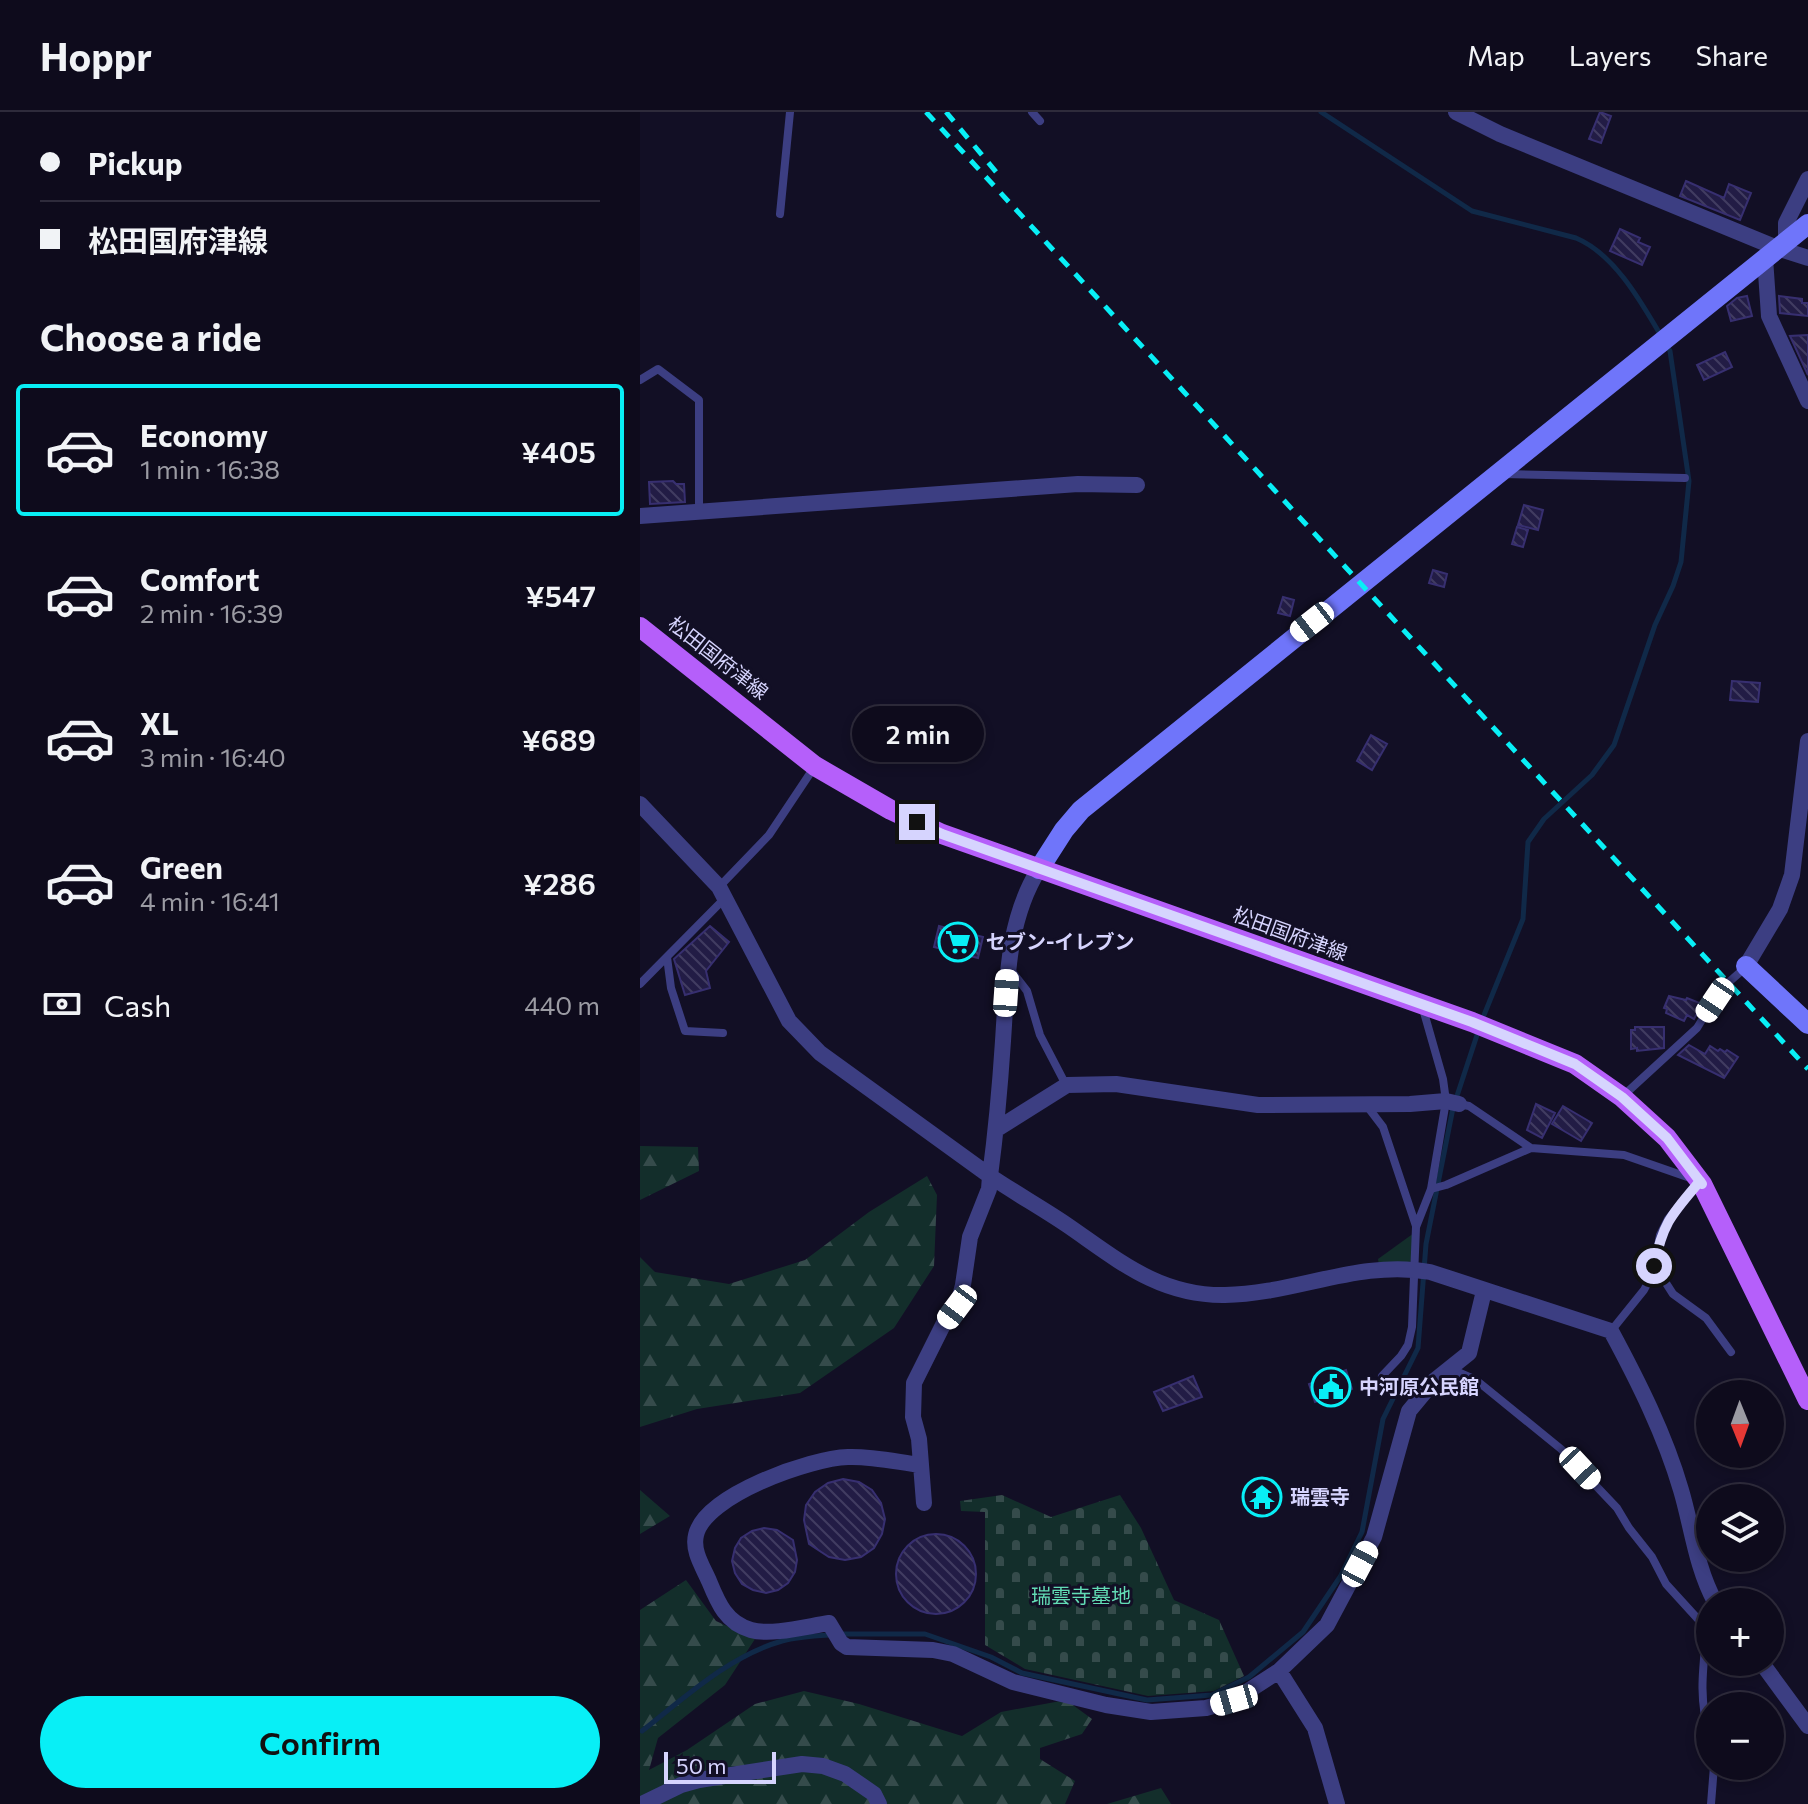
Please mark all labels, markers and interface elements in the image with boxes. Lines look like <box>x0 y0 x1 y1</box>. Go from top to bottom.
text: Hoppr <box>40 32 152 79</box>
text: Map <box>1467 38 1525 72</box>
text: Layers <box>1569 38 1651 72</box>
text: Share <box>1695 38 1768 72</box>
text: Pickup <box>88 144 182 181</box>
text: 松田国府津線 <box>88 221 268 258</box>
text: Choose a ride <box>40 314 261 358</box>
icon: car <box>44 414 116 486</box>
text: Economy <box>140 416 268 453</box>
text: ¥405 <box>521 432 596 469</box>
text: 1 min · 16:38 <box>140 453 280 484</box>
icon: car <box>44 558 116 630</box>
text: Comfort <box>140 560 259 597</box>
text: ¥547 <box>525 576 596 613</box>
text: 2 min · 16:39 <box>140 597 283 628</box>
car <box>1286 598 1338 646</box>
street label: 松田国府津線 <box>664 611 773 704</box>
icon: car <box>44 702 116 774</box>
text: XL <box>140 704 179 741</box>
callout: 2 min <box>851 706 983 762</box>
text: 2 min <box>886 718 950 749</box>
text: ¥689 <box>522 720 596 757</box>
text: 3 min · 16:40 <box>140 741 286 772</box>
route end <box>899 804 935 840</box>
icon: car <box>44 846 116 918</box>
text: Green <box>140 848 223 885</box>
text: ¥286 <box>523 864 596 901</box>
text: 4 min · 16:41 <box>140 885 280 916</box>
street label: 松田国府津線 <box>1230 901 1351 965</box>
supermarket icon: セブン-イレブン <box>937 921 979 963</box>
place label: セブン-イレブン <box>986 929 1135 953</box>
car <box>992 968 1020 1018</box>
car <box>1692 973 1738 1027</box>
icon: cash <box>40 982 84 1026</box>
text: Cash <box>104 986 171 1023</box>
text: 440 m <box>524 989 600 1020</box>
route start <box>1636 1248 1672 1284</box>
car <box>933 1281 981 1333</box>
public building icon: 中河原公民館 <box>1310 1366 1352 1408</box>
place label: 中河原公民館 <box>1359 1374 1479 1398</box>
north arrow <box>1696 1380 1784 1468</box>
map controls <box>1696 1380 1784 1780</box>
car <box>1555 1442 1605 1494</box>
temple icon: 瑞雲寺 <box>1241 1476 1283 1518</box>
place label: 瑞雲寺 <box>1290 1484 1350 1508</box>
button: layers <box>1696 1484 1784 1572</box>
car <box>1338 1537 1382 1591</box>
park label: 瑞雲寺墓地 <box>1031 1583 1131 1607</box>
button: + <box>1696 1588 1784 1676</box>
car <box>1208 1682 1260 1718</box>
button: − <box>1696 1692 1784 1780</box>
button: Confirm <box>40 1696 600 1788</box>
scale bar <box>664 1748 776 1784</box>
text: 50 m <box>676 1752 726 1779</box>

